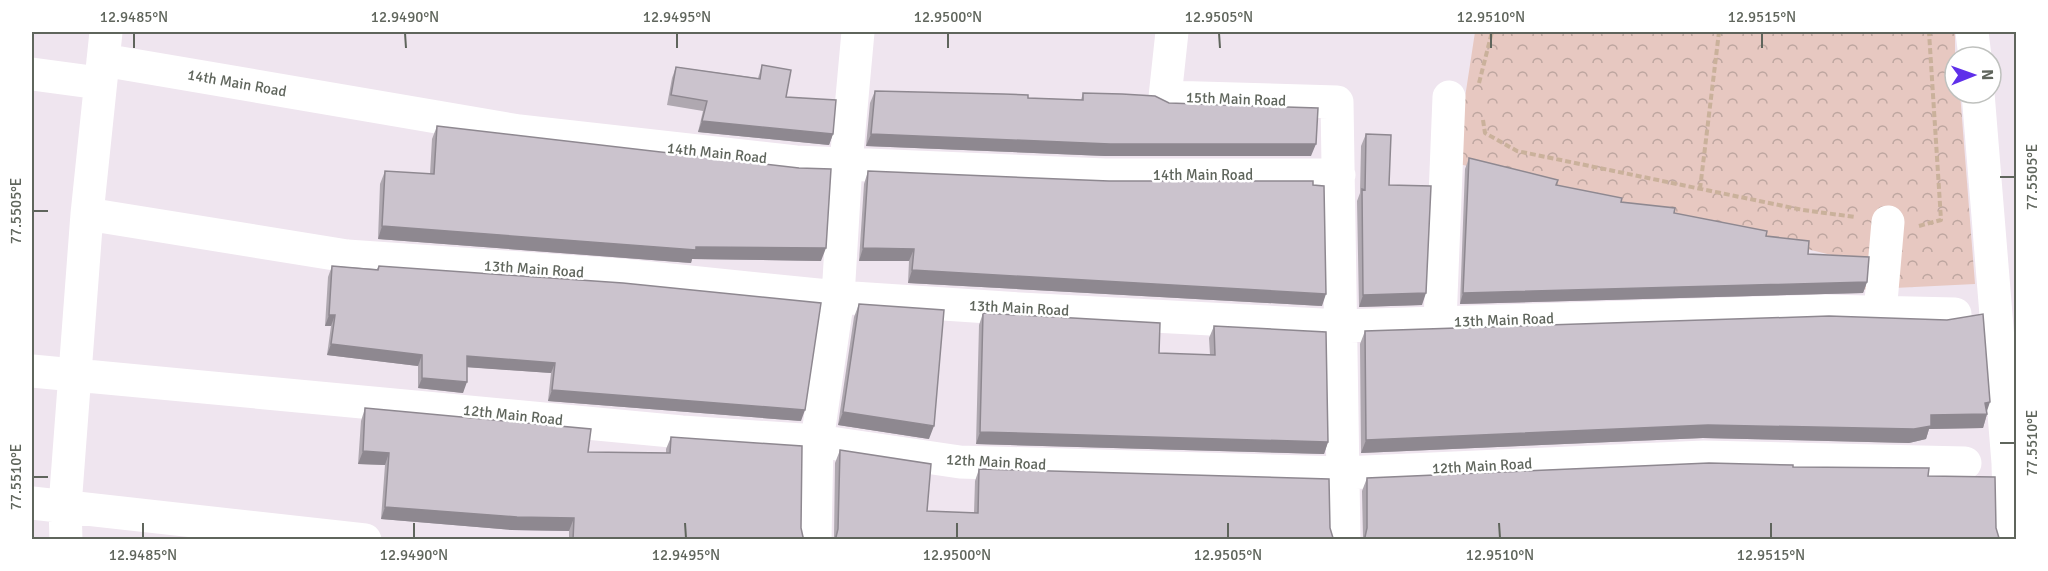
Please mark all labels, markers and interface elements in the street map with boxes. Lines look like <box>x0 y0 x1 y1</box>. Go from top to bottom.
text: 12.9485°N <box>100 8 168 26</box>
text: 12.9490°N <box>371 8 439 26</box>
text: 12.9495°N <box>643 8 711 26</box>
text: 12.9500°N <box>914 8 982 26</box>
text: 12.9505°N <box>1185 8 1253 26</box>
text: 12.9510°N <box>1457 8 1525 26</box>
text: 12.9515°N <box>1728 8 1796 26</box>
north arrow <box>1943 45 2003 105</box>
street label: 14th Main Road <box>186 65 288 101</box>
text: N <box>1977 69 1997 80</box>
street label: 15th Main Road <box>1186 88 1286 110</box>
street label: 14th Main Road <box>666 139 768 167</box>
text: 77.5505°E <box>2023 144 2041 210</box>
street label: 14th Main Road <box>1153 166 1253 184</box>
text: 77.5505°E <box>7 178 25 244</box>
street label: 13th Main Road <box>483 257 585 281</box>
street label: 13th Main Road <box>968 296 1070 320</box>
street label: 13th Main Road <box>1454 309 1554 331</box>
street label: 12th Main Road <box>462 401 564 429</box>
text: 77.5510°E <box>2023 410 2041 476</box>
text: 77.5510°E <box>7 444 25 510</box>
street label: 12th Main Road <box>945 450 1047 474</box>
street label: 12th Main Road <box>1431 454 1533 478</box>
text: 12.9485°N <box>109 546 177 564</box>
text: 12.9490°N <box>380 546 448 564</box>
text: 12.9495°N <box>652 546 720 564</box>
text: 12.9500°N <box>923 546 991 564</box>
text: 12.9505°N <box>1194 546 1262 564</box>
text: 12.9510°N <box>1466 546 1534 564</box>
text: 12.9515°N <box>1737 546 1805 564</box>

